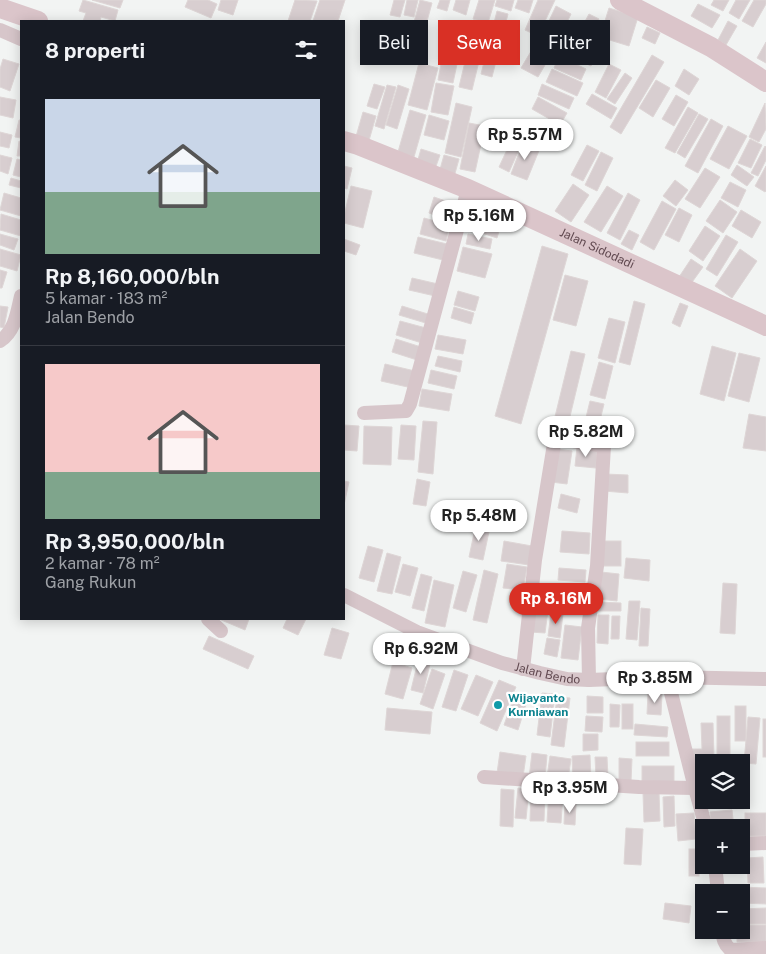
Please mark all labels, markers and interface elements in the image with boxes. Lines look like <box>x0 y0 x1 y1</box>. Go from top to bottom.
chip: Beli <box>360 20 428 65</box>
chip: Sewa <box>438 20 520 65</box>
chip: Filter <box>530 20 610 65</box>
icon: filters <box>292 36 320 64</box>
text: 8 properti <box>45 38 145 63</box>
pin: Rp 5.57M <box>473 119 577 161</box>
text: Rp 5.57M <box>488 125 562 144</box>
icon: home <box>138 131 228 221</box>
pin: Rp 5.16M <box>427 200 531 242</box>
text: Rp 5.16M <box>443 206 515 225</box>
street label: Jalan Sidodadi <box>558 225 636 271</box>
text: Rp 8,160,000/bln <box>45 264 220 289</box>
text: 5 kamar · 183 m² <box>45 289 167 308</box>
text: Jalan Bendo <box>45 308 134 327</box>
icon: home <box>138 397 228 487</box>
pin: Rp 5.82M <box>534 416 638 458</box>
text: Rp 5.82M <box>548 422 624 441</box>
pin: Rp 5.48M <box>427 500 531 542</box>
text: Rp 5.48M <box>441 506 517 525</box>
text: Rp 3,950,000/bln <box>45 529 225 554</box>
text: 2 kamar · 78 m² <box>45 554 160 573</box>
text: Gang Rukun <box>45 573 136 592</box>
pin: Rp 8.16M <box>504 582 608 625</box>
text: Rp 8.16M <box>520 589 592 608</box>
pin: Rp 6.92M <box>369 632 473 675</box>
text: Rp 6.92M <box>384 639 458 658</box>
street label: Jalan Bendo <box>513 660 581 687</box>
pin: Rp 3.85M <box>603 662 707 704</box>
text: Rp 3.85M <box>617 668 693 687</box>
place label: Wijayanto Kurniawan <box>508 691 568 719</box>
marker: Wijayanto Kurniawan <box>492 699 504 711</box>
map controls <box>695 754 750 939</box>
button: layers <box>695 754 750 809</box>
pin: Rp 3.95M <box>518 772 622 814</box>
text: Rp 3.95M <box>532 778 608 797</box>
button: + <box>695 819 750 874</box>
button: − <box>695 884 750 939</box>

